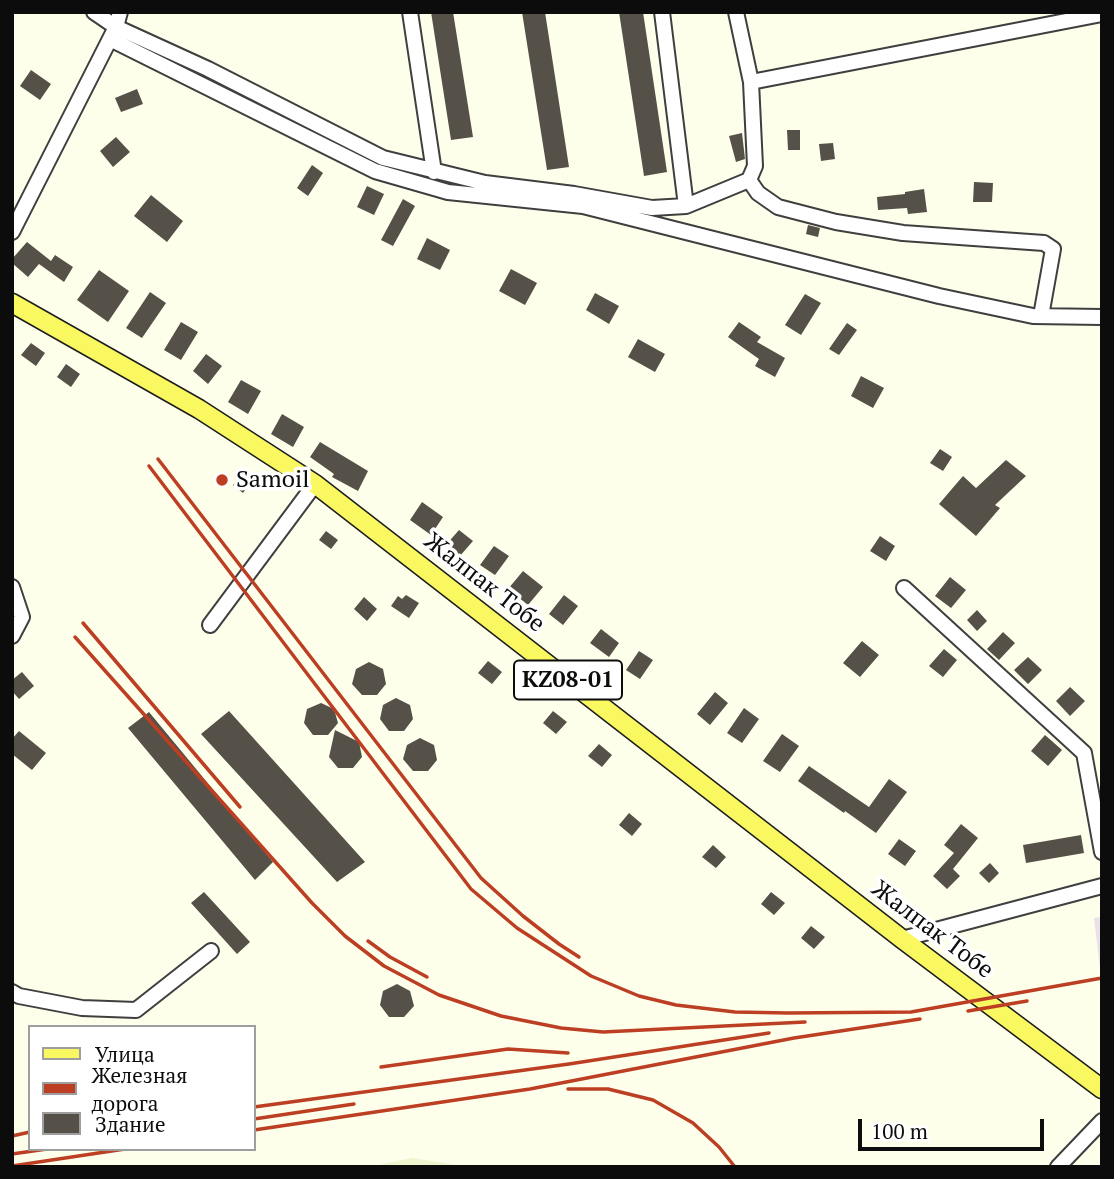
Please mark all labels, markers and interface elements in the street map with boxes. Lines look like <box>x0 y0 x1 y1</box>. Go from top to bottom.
place label: Samoil <box>236 466 309 494</box>
marker: Samoil <box>214 472 230 488</box>
street label: Жалпак Тобе <box>418 527 550 639</box>
road number: KZ08-01 <box>514 660 622 700</box>
street label: Жалпак Тобе <box>865 875 999 985</box>
legend <box>28 1025 256 1151</box>
text: Улица <box>95 1040 155 1068</box>
text: Железная дорога <box>91 1061 187 1117</box>
scale bar <box>862 1106 1048 1150</box>
text: Здание <box>95 1110 166 1138</box>
text: 100 m <box>871 1117 928 1145</box>

